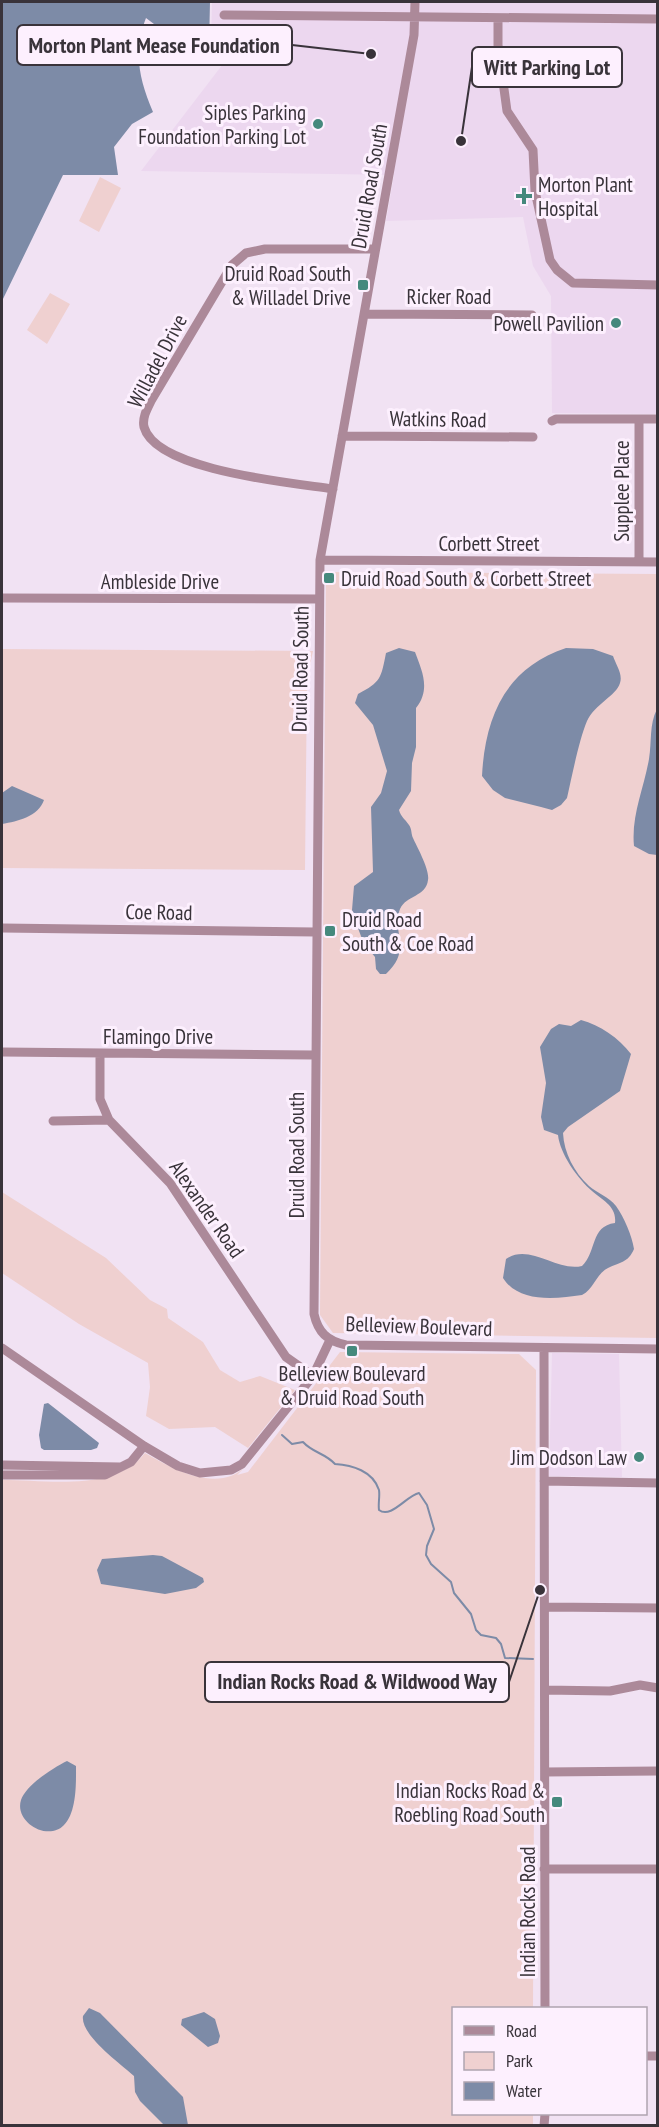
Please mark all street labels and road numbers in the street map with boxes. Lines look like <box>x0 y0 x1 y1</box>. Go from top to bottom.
street label: Druid Road South <box>345 121 393 251</box>
street label: Ricker Road <box>407 283 491 310</box>
street label: Willadel Drive <box>121 310 193 412</box>
street label: Watkins Road <box>389 405 487 433</box>
street label: Supplee Place <box>608 440 635 542</box>
street label: Corbett Street <box>438 530 540 557</box>
street label: Ambleside Drive <box>101 568 219 595</box>
street label: Druid Road South <box>285 606 315 732</box>
street label: Coe Road <box>125 898 193 926</box>
street label: Flamingo Drive <box>103 1023 213 1050</box>
street label: Druid Road South <box>283 1092 310 1218</box>
street label: Alexander Road <box>163 1155 251 1263</box>
street label: Belleview Boulevard <box>345 1310 493 1342</box>
street label: Indian Rocks Road <box>514 1846 541 1978</box>

